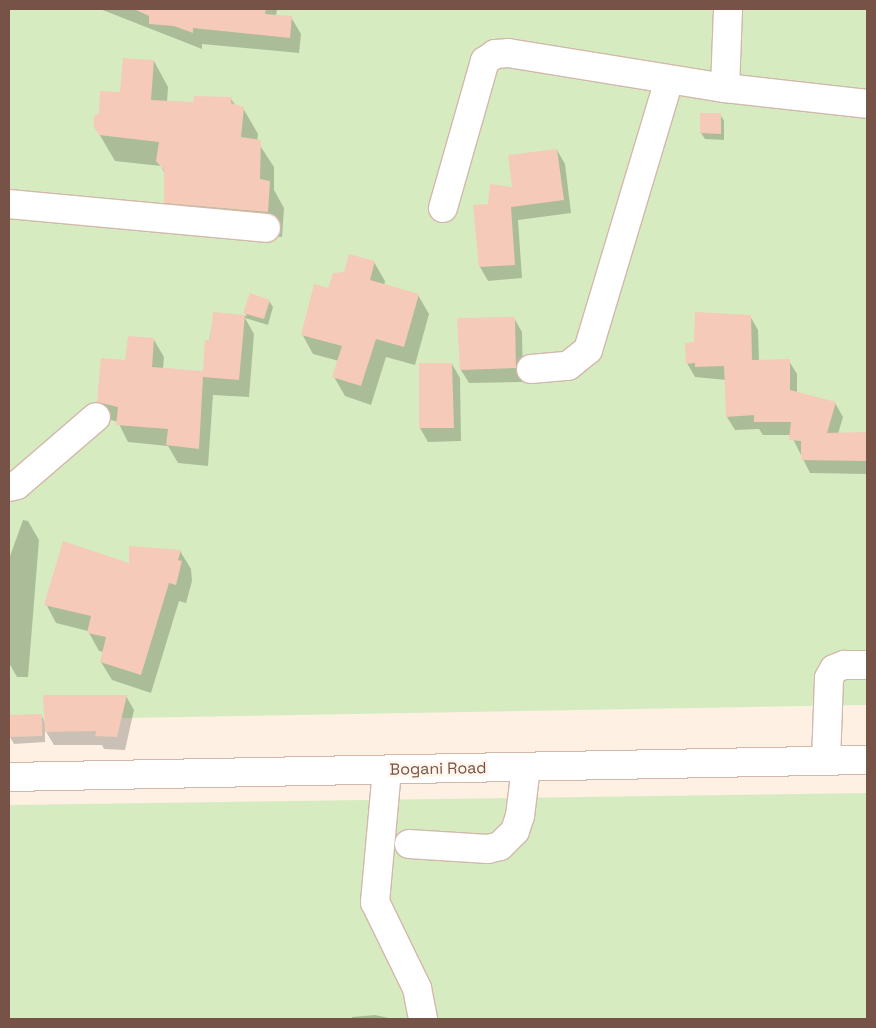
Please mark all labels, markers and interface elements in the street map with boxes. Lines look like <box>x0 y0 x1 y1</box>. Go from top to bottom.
street label: Bogani Road <box>389 759 487 779</box>

